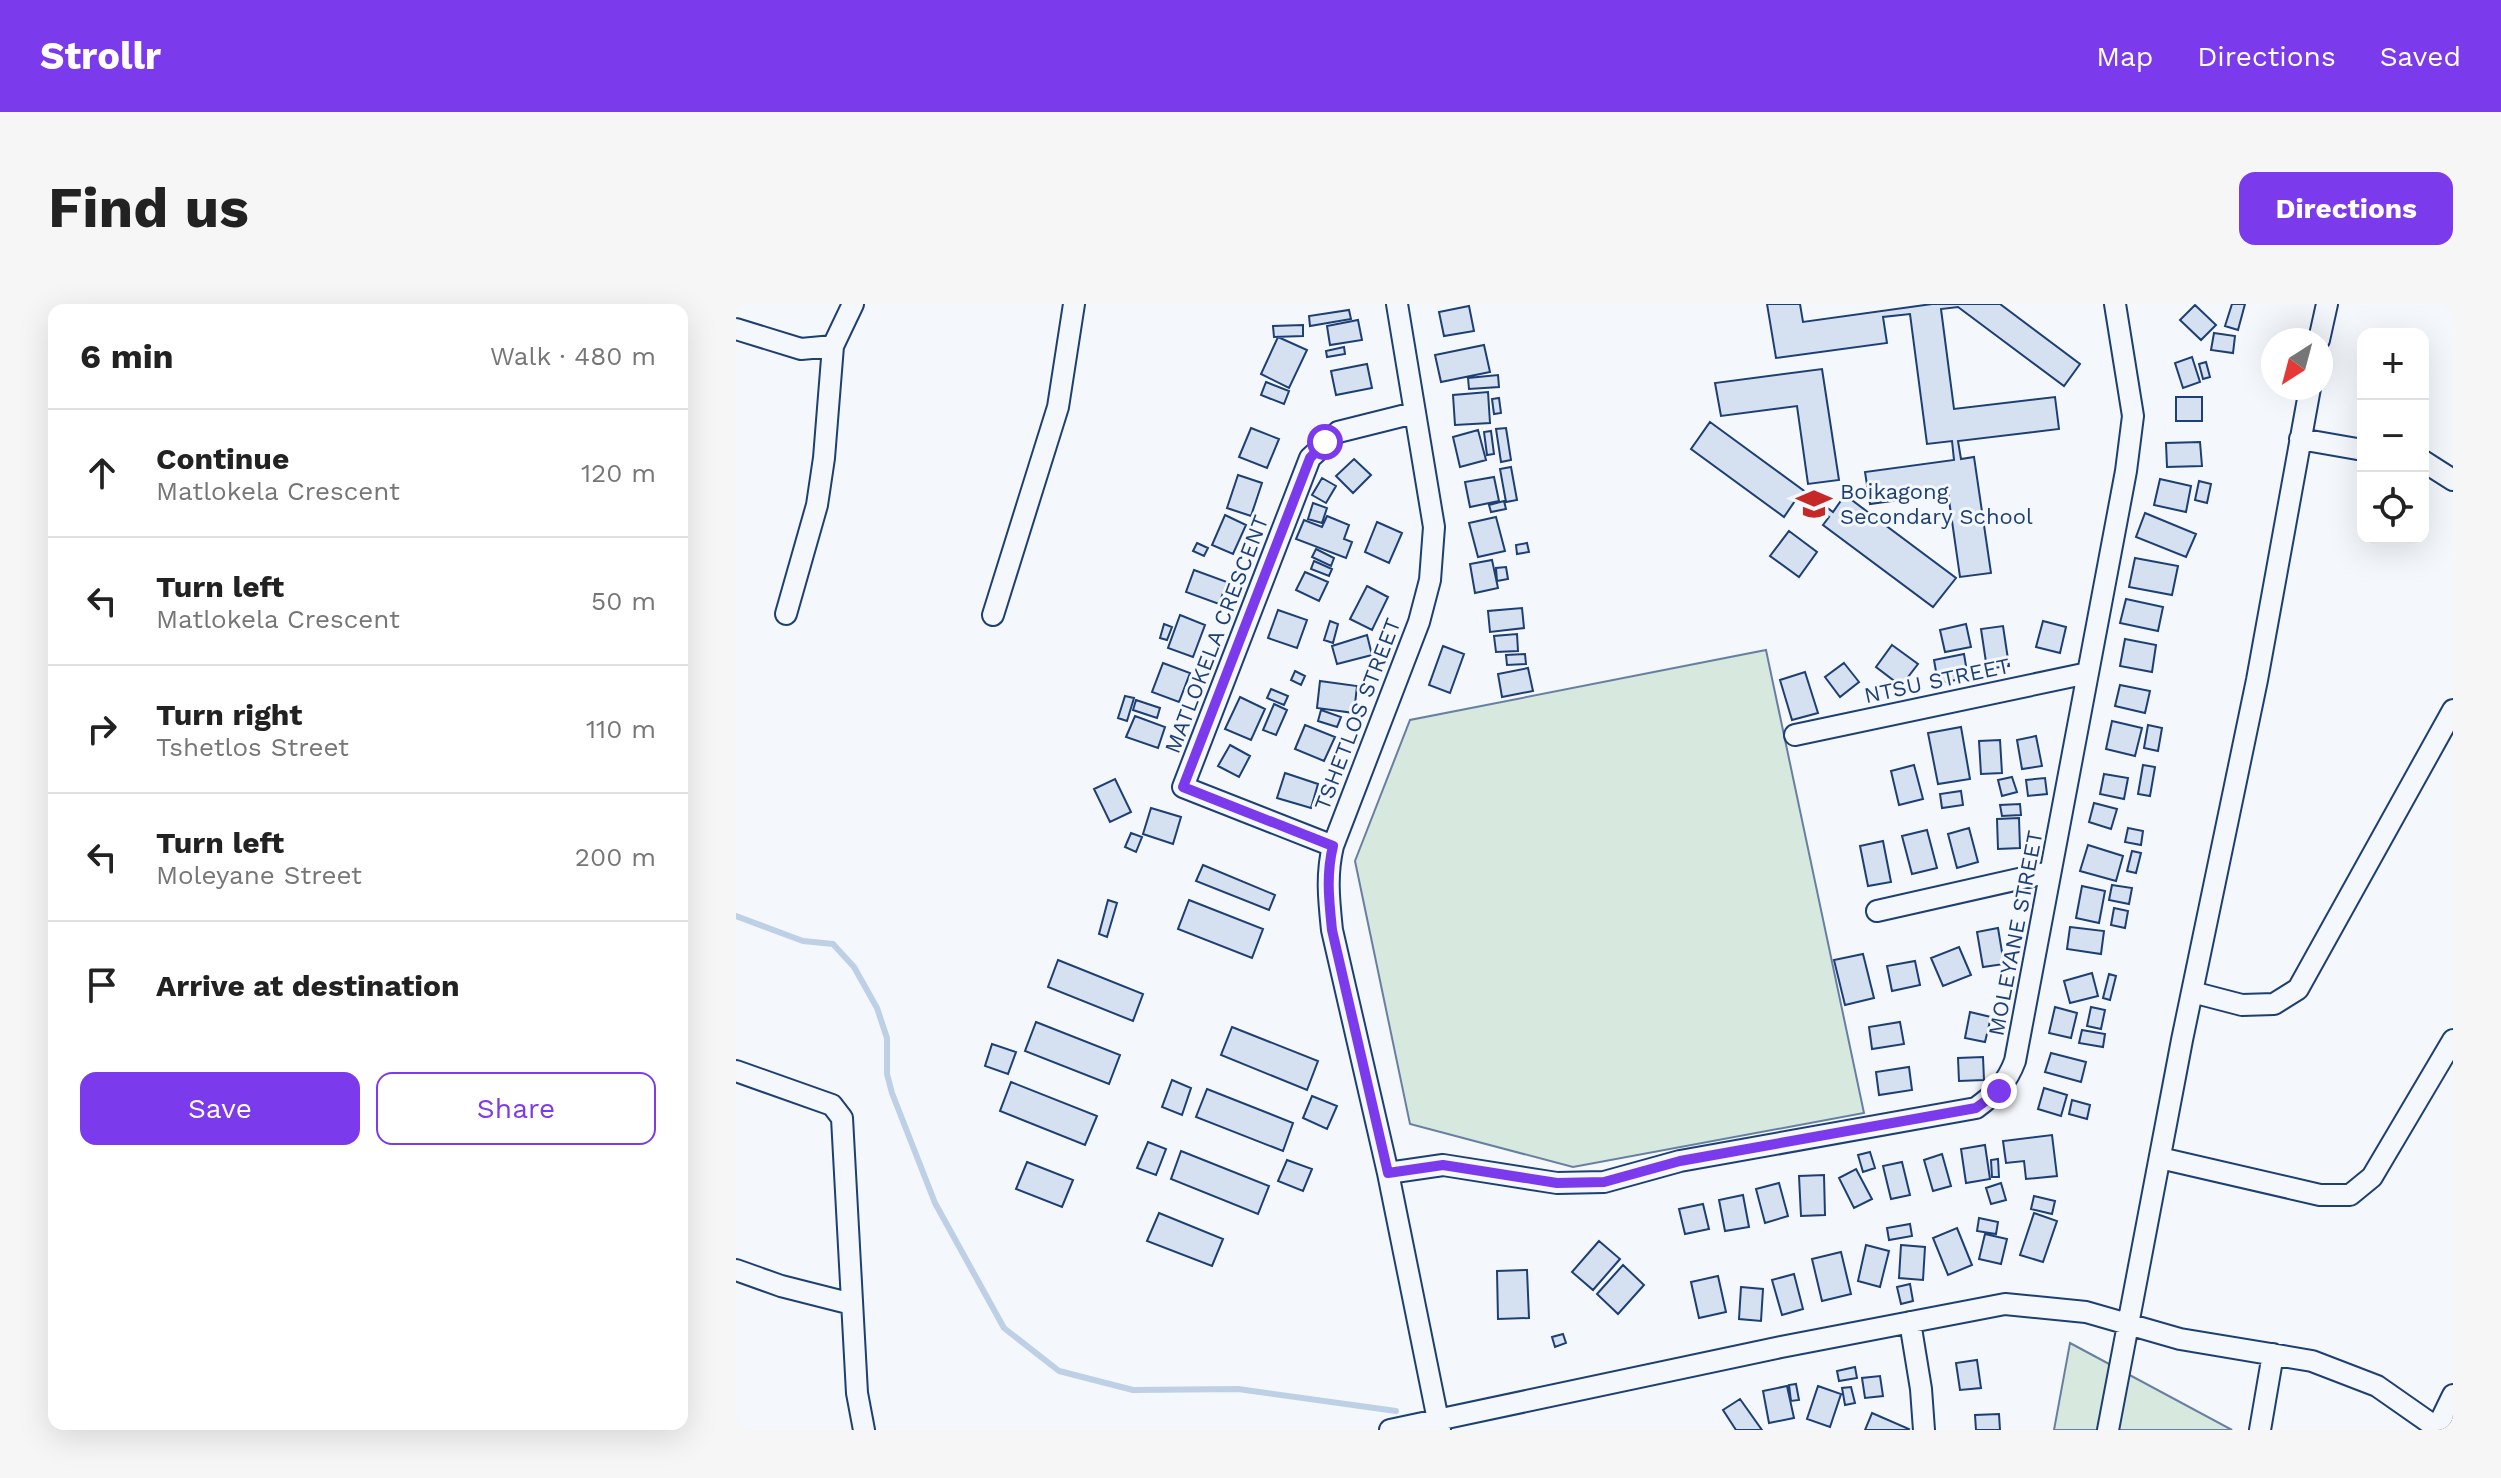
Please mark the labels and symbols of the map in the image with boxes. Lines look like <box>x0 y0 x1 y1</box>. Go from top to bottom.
north arrow <box>2261 328 2333 400</box>
route start <box>1307 424 1343 460</box>
place label: Boikagong Secondary School <box>1840 479 2033 529</box>
school or university icon: Boikagong Secondary School <box>1795 485 1833 523</box>
street label: MATLOKELA CRESCENT <box>1159 512 1273 757</box>
street label: TSHETLOS STREET <box>1309 615 1406 814</box>
street label: NTSU STREET <box>1862 653 2012 708</box>
street label: MOLEYANE STREET <box>1983 828 2048 1038</box>
route end <box>1981 1073 2017 1109</box>

